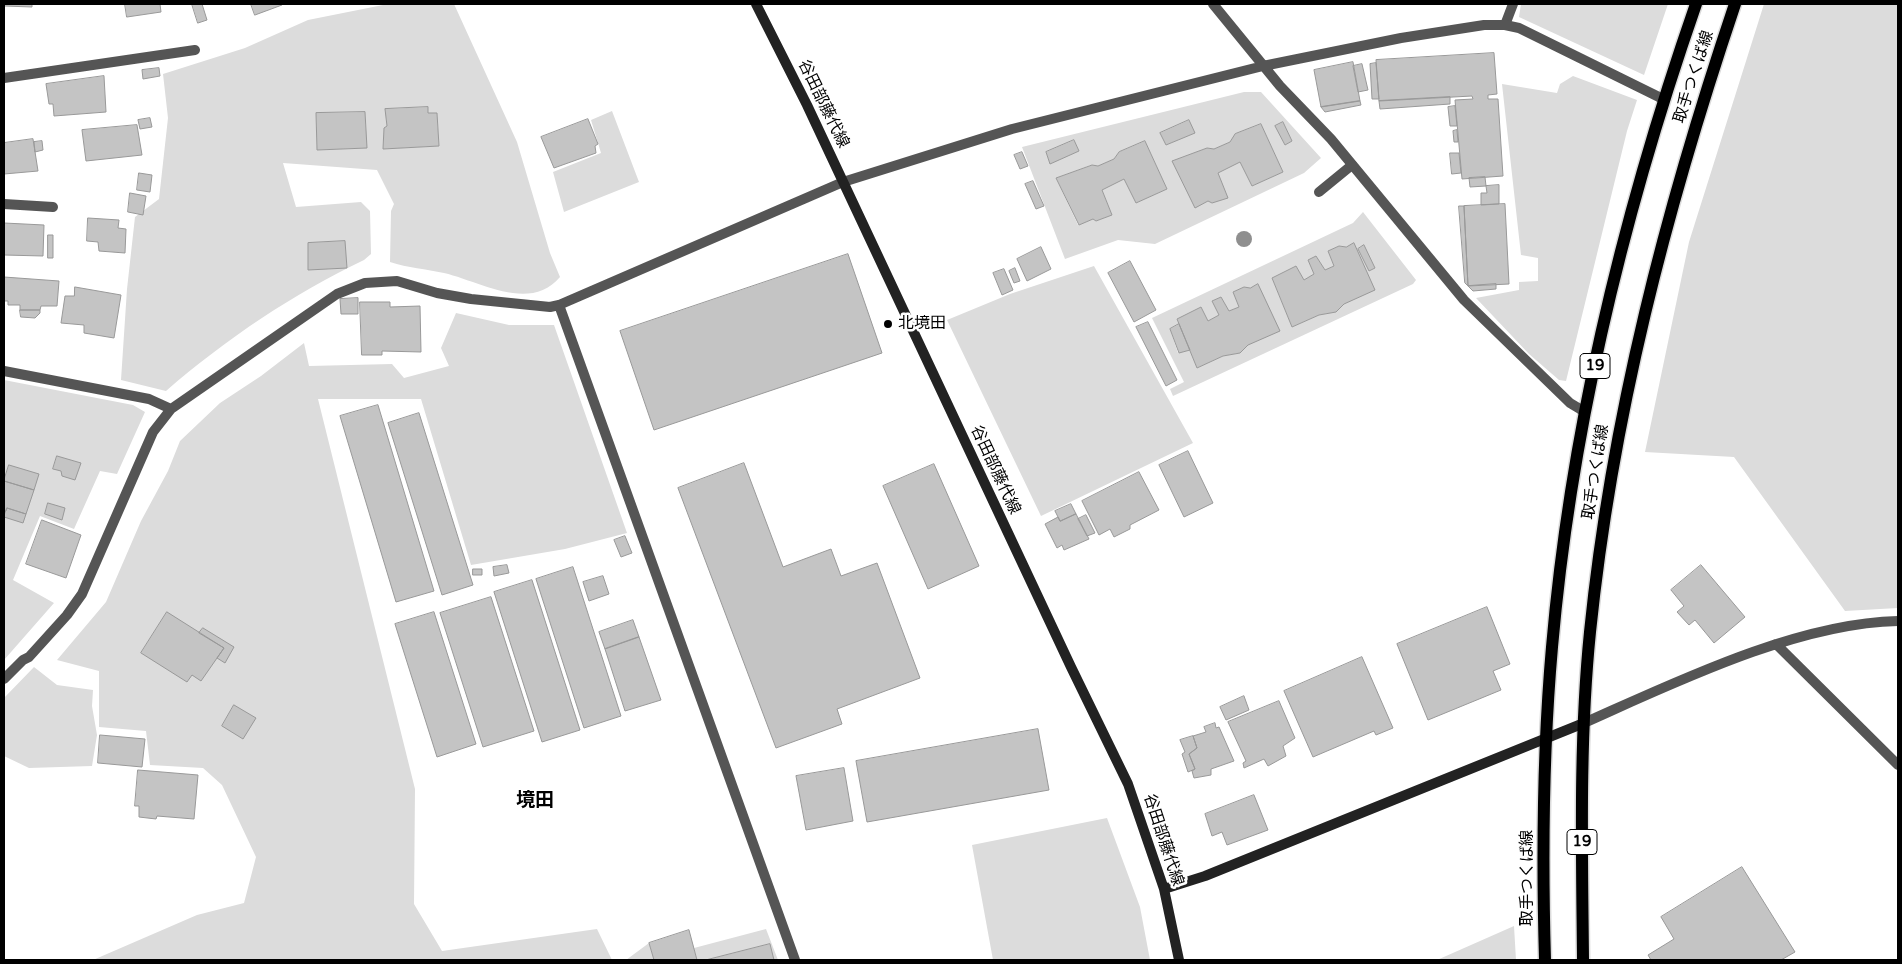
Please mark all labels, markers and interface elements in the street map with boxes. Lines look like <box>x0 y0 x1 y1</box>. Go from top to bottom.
street label: 取手つくば線 <box>1670 28 1718 126</box>
street label: 谷田部藤代線 <box>793 57 853 151</box>
place label: 北境田 <box>898 314 946 334</box>
marker: 北境田 <box>882 318 894 330</box>
road number: 19 <box>1580 354 1610 378</box>
street label: 谷田部藤代線 <box>966 422 1024 518</box>
street label: 取手つくば線 <box>1579 423 1613 521</box>
district label: 境田 <box>516 790 554 812</box>
street label: 谷田部藤代線 <box>1139 791 1187 889</box>
street label: 取手つくば線 <box>1518 830 1538 926</box>
road number: 19 <box>1567 830 1597 854</box>

